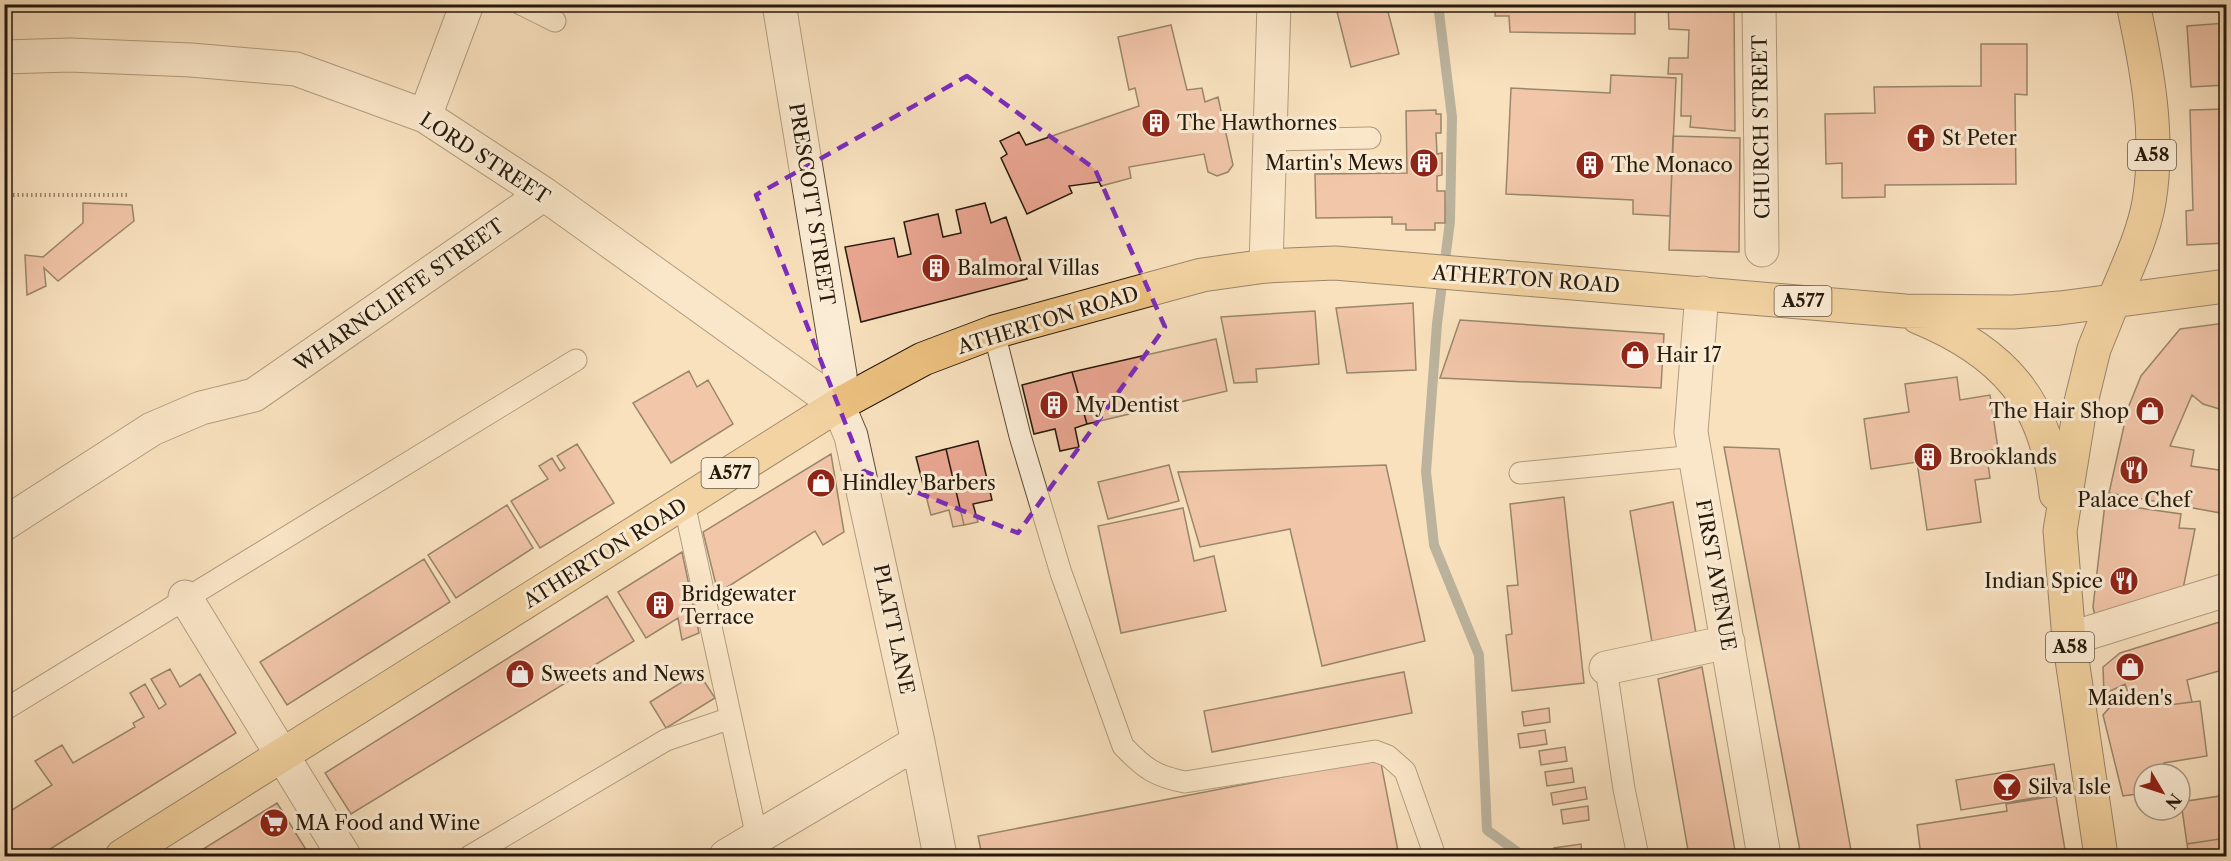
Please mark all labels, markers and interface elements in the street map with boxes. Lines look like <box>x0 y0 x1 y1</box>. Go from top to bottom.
street label: CHURCH STREET <box>1747 35 1775 219</box>
street label: PRESCOTT STREET <box>784 101 840 307</box>
street label: LORD STREET <box>416 107 554 209</box>
building icon: The Hawthornes <box>1140 107 1172 139</box>
place label: The Hawthornes <box>1177 111 1337 135</box>
church icon: St Peter <box>1905 122 1937 154</box>
place label: St Peter <box>1942 126 2018 150</box>
road number: A58 <box>2128 140 2176 170</box>
building icon: Martin's Mews <box>1408 147 1440 179</box>
building icon: The Monaco <box>1574 149 1606 181</box>
place label: Martin's Mews <box>1265 151 1403 175</box>
place label: The Monaco <box>1611 153 1733 177</box>
street label: WHARNCLIFFE STREET <box>289 213 508 377</box>
building icon: Balmoral Villas <box>920 252 952 284</box>
place label: Balmoral Villas <box>957 256 1099 280</box>
street label: ATHERTON ROAD <box>1430 260 1621 298</box>
street label: ATHERTON ROAD <box>954 281 1141 359</box>
road number: A577 <box>1774 286 1832 316</box>
shop icon: Hair 17 <box>1619 339 1651 371</box>
place label: Hair 17 <box>1656 343 1721 367</box>
building icon: My Dentist <box>1038 389 1070 421</box>
place label: My Dentist <box>1075 393 1179 417</box>
shop icon: The Hair Shop <box>2134 395 2166 427</box>
place label: The Hair Shop <box>1989 399 2129 423</box>
building icon: Brooklands <box>1912 441 1944 473</box>
place label: Brooklands <box>1949 445 2057 469</box>
restaurant icon: Palace Chef <box>2118 454 2150 486</box>
road number: A577 <box>702 458 758 488</box>
shop icon: Hindley Barbers <box>805 467 837 499</box>
place label: Hindley Barbers <box>842 471 996 495</box>
place label: Palace Chef <box>2077 488 2193 512</box>
street label: ATHERTON ROAD <box>518 493 691 614</box>
street label: FIRST AVENUE <box>1691 497 1741 653</box>
street label: PLATT LANE <box>868 562 920 696</box>
restaurant icon: Indian Spice <box>2108 565 2140 597</box>
place label: Indian Spice <box>1984 569 2103 593</box>
place label: Bridgewater Terrace <box>681 582 797 629</box>
building icon: Bridgewater Terrace <box>644 589 676 621</box>
road number: A58 <box>2046 632 2094 662</box>
shop icon: Maiden's <box>2114 651 2146 683</box>
shop icon: Sweets and News <box>504 658 536 690</box>
place label: Sweets and News <box>541 662 705 686</box>
place label: Maiden's <box>2087 686 2173 710</box>
north arrow <box>2132 762 2192 822</box>
bar icon: Silva Isle <box>1991 771 2023 803</box>
place label: Silva Isle <box>2028 775 2111 799</box>
text: N <box>2161 790 2186 813</box>
supermarket icon: MA Food and Wine <box>258 807 290 839</box>
place label: MA Food and Wine <box>295 811 480 835</box>

